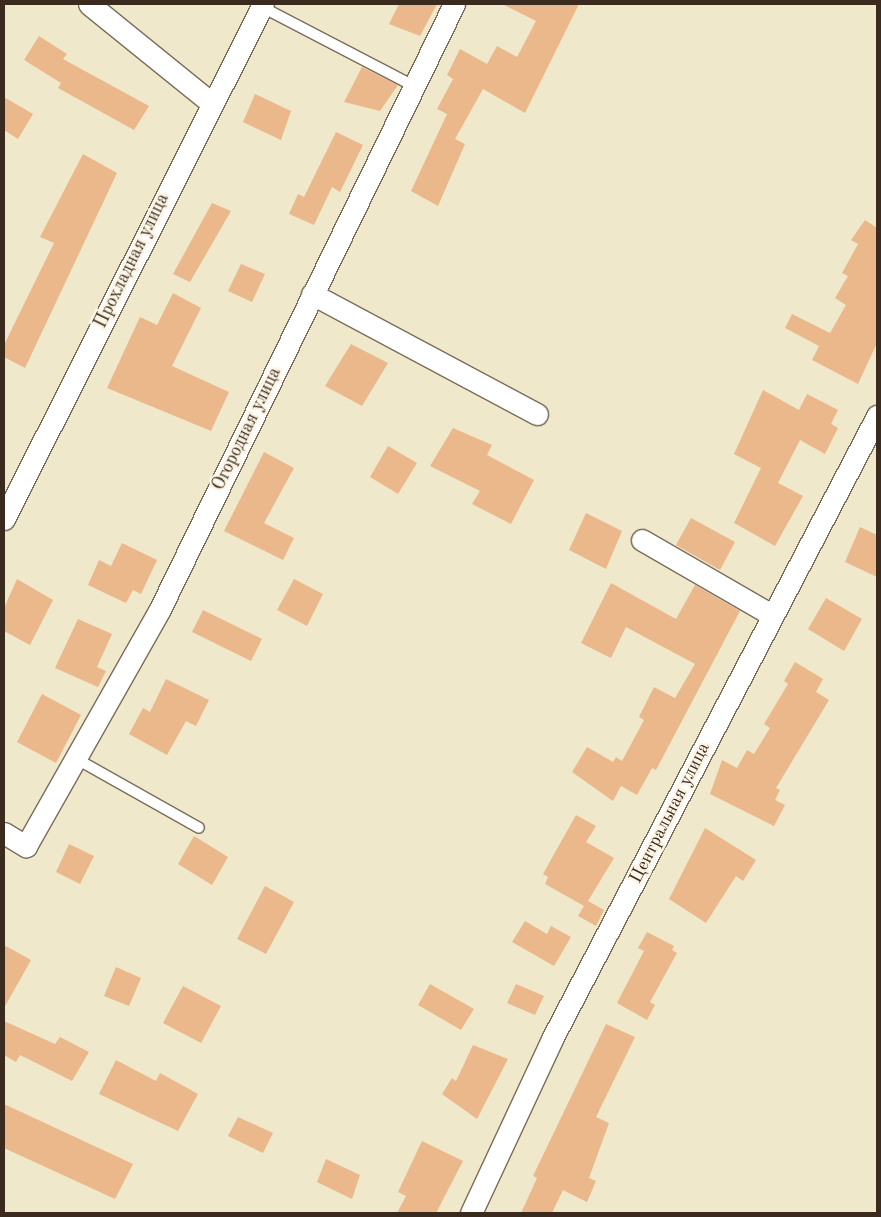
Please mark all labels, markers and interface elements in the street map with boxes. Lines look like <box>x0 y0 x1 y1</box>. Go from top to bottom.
street label: Прохладная улица <box>90 190 174 332</box>
street label: Огородная улица <box>208 364 286 494</box>
street label: Центральная улица <box>625 739 715 887</box>

